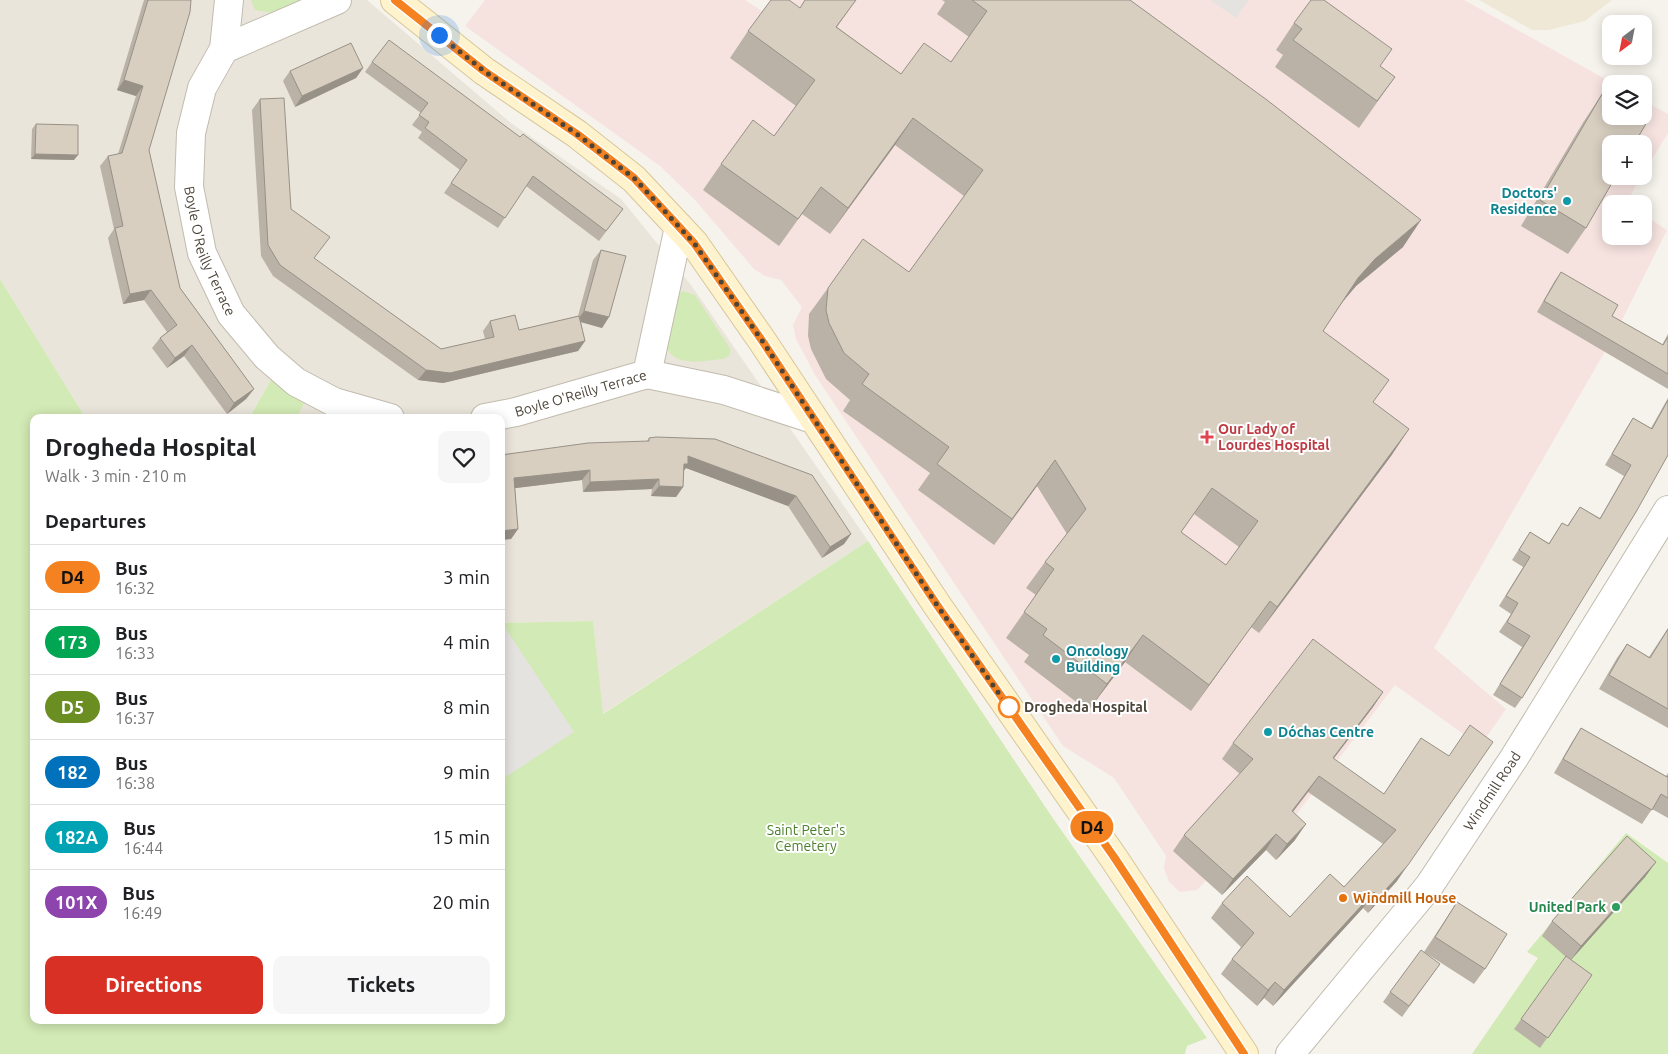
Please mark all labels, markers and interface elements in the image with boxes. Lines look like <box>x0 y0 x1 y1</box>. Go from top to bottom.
north arrow <box>1602 15 1652 65</box>
map controls <box>1602 15 1652 245</box>
your location <box>427 23 452 48</box>
button: layers <box>1602 75 1652 125</box>
button: + <box>1602 135 1652 185</box>
street label: Boyle O'Reilly Terrace <box>181 185 239 318</box>
place label: Doctors' Residence <box>1490 185 1557 217</box>
marker: Doctors' Residence <box>1561 195 1573 207</box>
button: − <box>1602 195 1652 245</box>
street label: Boyle O'Reilly Terrace <box>513 367 649 420</box>
place label: Our Lady of Lourdes Hospital <box>1218 421 1329 453</box>
marker: Our Lady of Lourdes Hospital <box>1200 430 1214 444</box>
button: heart <box>438 431 490 483</box>
text: Drogheda Hospital <box>45 434 256 461</box>
text: Walk · 3 min · 210 m <box>45 467 187 485</box>
text: Departures <box>45 510 146 532</box>
text: Bus <box>115 557 148 579</box>
text: 3 min <box>443 566 490 588</box>
text: D4 <box>61 567 84 587</box>
text: 16:32 <box>115 579 155 597</box>
text: Bus <box>115 622 148 644</box>
text: 4 min <box>443 631 490 653</box>
text: 173 <box>57 632 88 652</box>
place label: Oncology Building <box>1066 643 1129 675</box>
text: 16:33 <box>115 644 155 662</box>
marker: Oncology Building <box>1050 653 1062 665</box>
text: Bus <box>115 687 148 709</box>
text: 8 min <box>443 696 490 718</box>
marker: Drogheda Hospital <box>998 696 1020 718</box>
text: D5 <box>61 697 84 717</box>
place label: Drogheda Hospital <box>1024 699 1147 715</box>
text: 16:37 <box>115 709 155 727</box>
place label: Dóchas Centre <box>1278 724 1374 740</box>
marker: Dóchas Centre <box>1262 726 1274 738</box>
street label: Windmill Road <box>1460 749 1524 833</box>
text: Bus <box>115 752 148 774</box>
text: 9 min <box>443 761 490 783</box>
text: 182 <box>57 762 88 782</box>
text: 16:38 <box>115 774 155 792</box>
line badge: D4 <box>1070 811 1114 843</box>
text: Bus <box>123 817 156 839</box>
text: D4 <box>1080 817 1104 837</box>
park label: Saint Peter's Cemetery <box>767 822 845 854</box>
text: 15 min <box>432 826 490 848</box>
text: 182A <box>55 827 98 847</box>
text: 16:44 <box>123 839 163 857</box>
text: Bus <box>122 882 155 904</box>
place label: Windmill House <box>1353 890 1456 906</box>
text: 20 min <box>432 891 490 913</box>
text: 101X <box>55 892 97 912</box>
marker: Windmill House <box>1337 892 1349 904</box>
place label: United Park <box>1529 899 1606 915</box>
marker: United Park <box>1610 901 1622 913</box>
text: 16:49 <box>122 904 162 922</box>
button: Directions <box>45 956 263 1014</box>
button: Tickets <box>273 956 490 1014</box>

